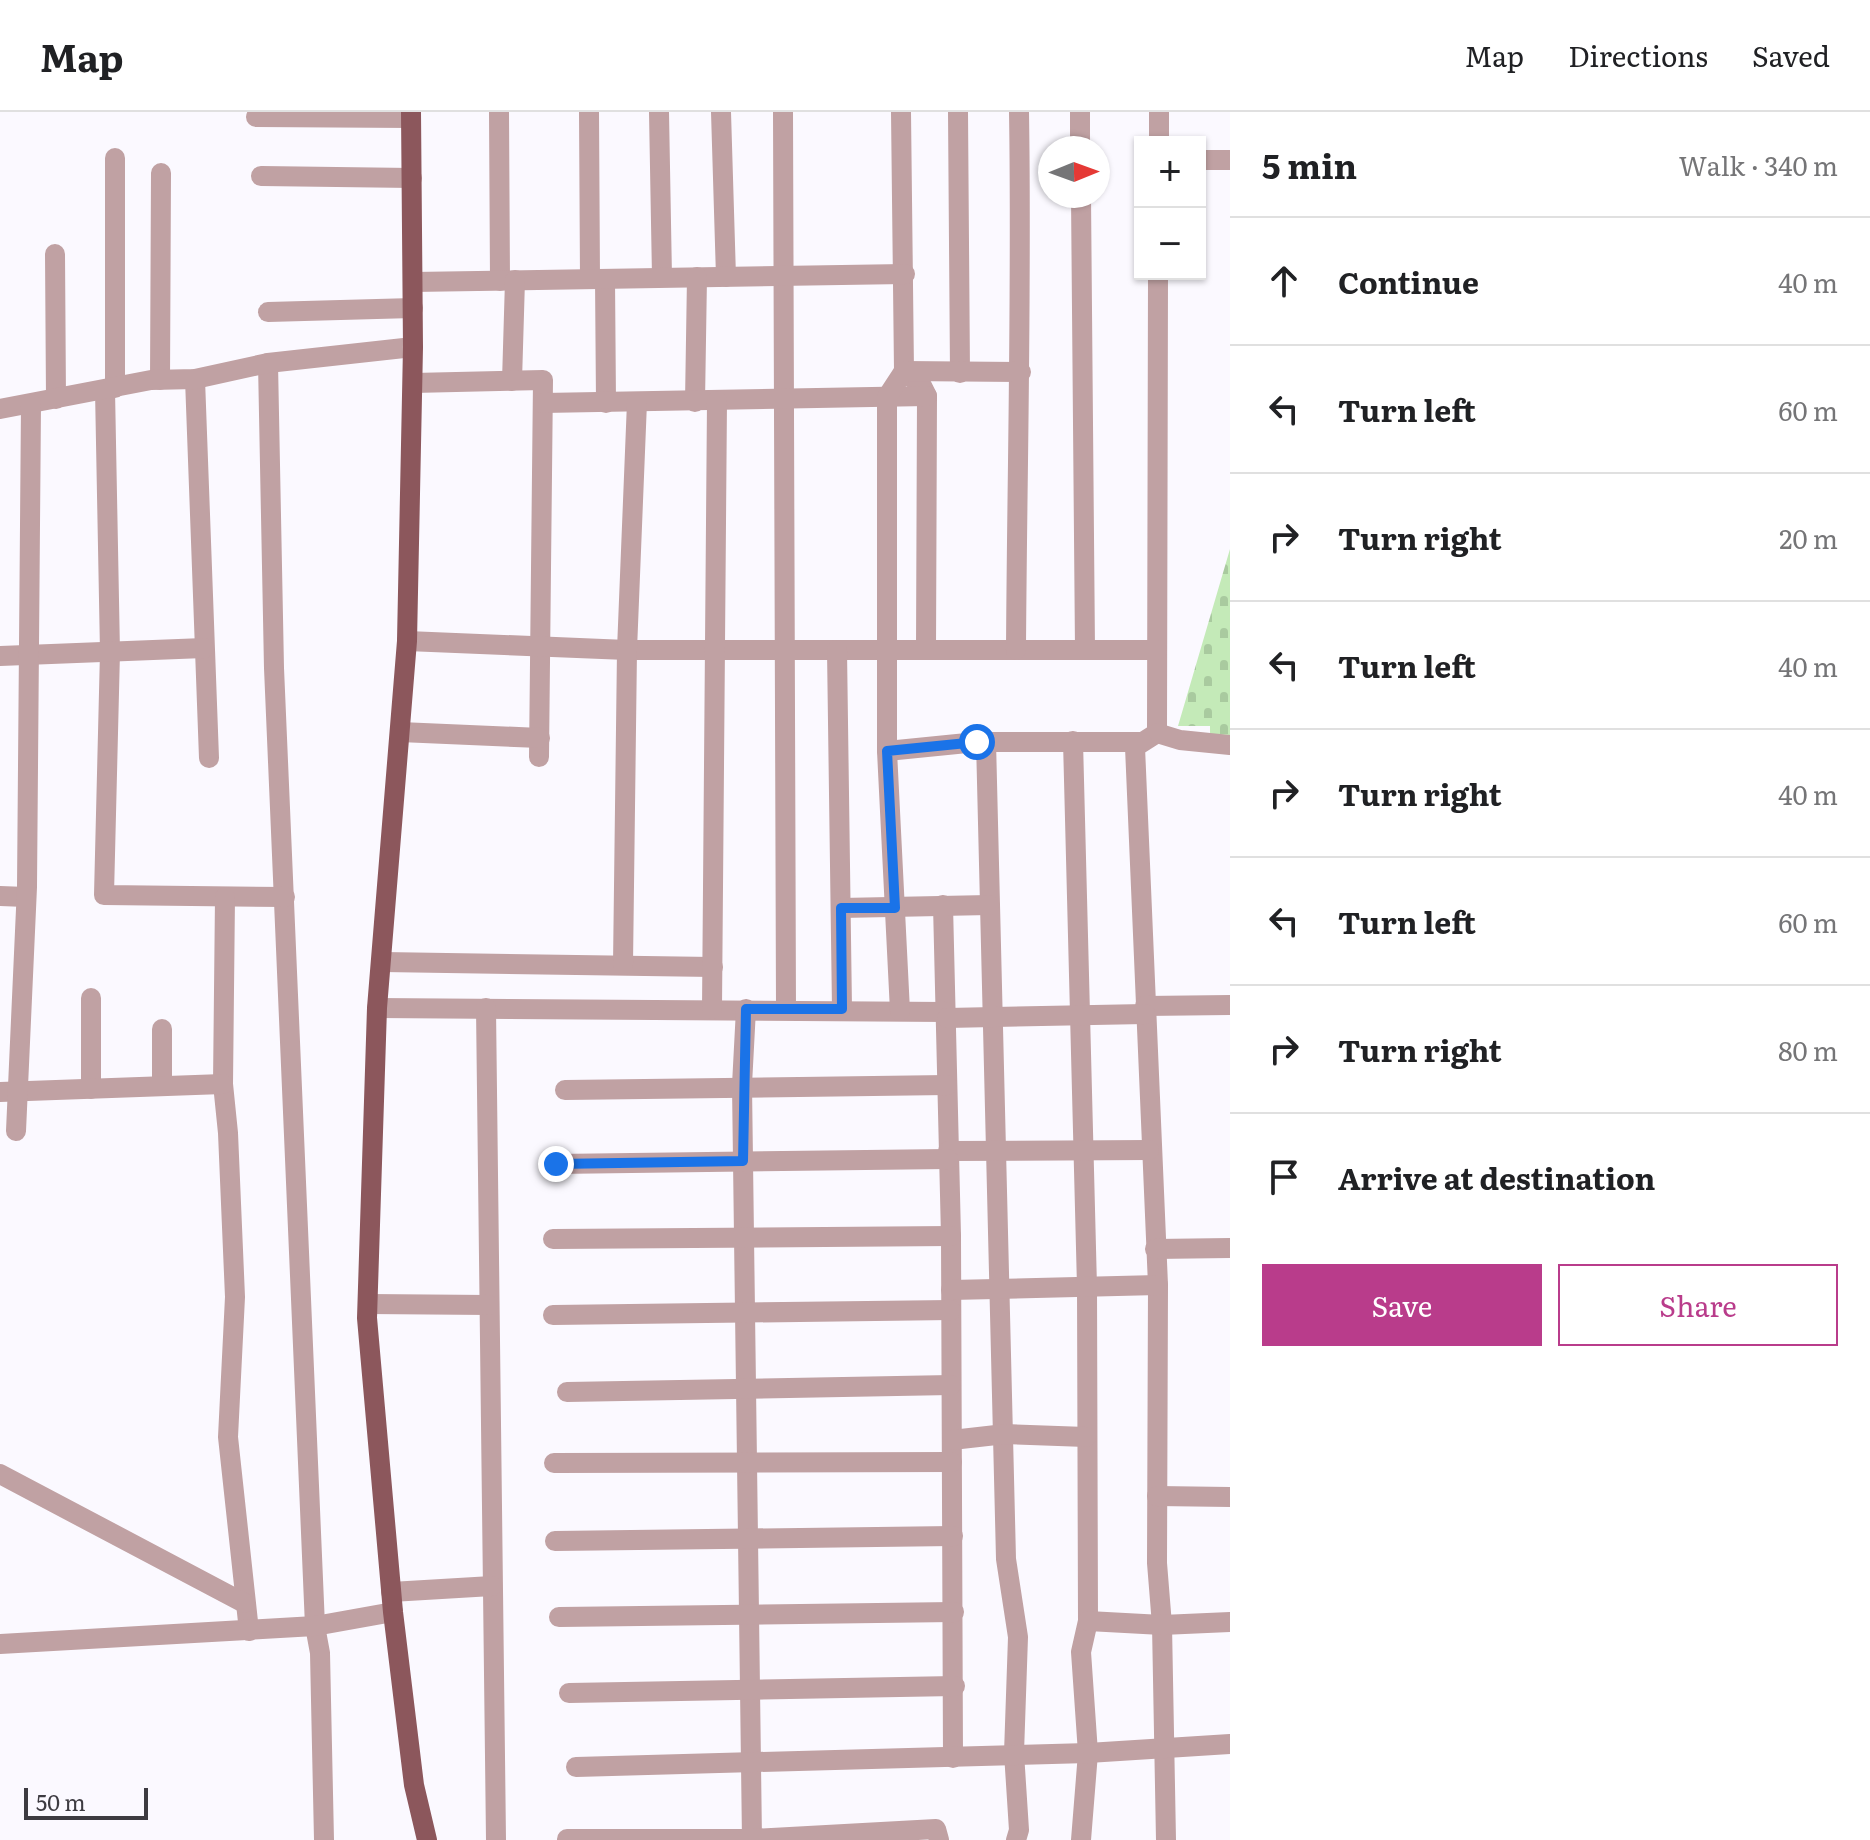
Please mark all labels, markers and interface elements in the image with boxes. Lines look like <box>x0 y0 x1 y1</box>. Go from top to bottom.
text: Map <box>40 27 124 84</box>
text: Map <box>1465 34 1524 76</box>
text: Directions <box>1568 34 1708 76</box>
text: Saved <box>1752 34 1830 76</box>
north arrow <box>1038 136 1110 208</box>
map controls <box>1134 136 1206 280</box>
button: + <box>1134 136 1206 208</box>
text: 5 min <box>1262 139 1357 189</box>
text: Walk · 340 m <box>1679 145 1838 184</box>
button: − <box>1134 208 1206 280</box>
icon: ahead <box>1262 259 1306 303</box>
text: Continue <box>1338 259 1479 303</box>
text: 40 m <box>1778 262 1838 301</box>
icon: left <box>1262 387 1306 431</box>
text: Turn left <box>1338 387 1476 431</box>
text: 60 m <box>1779 390 1838 429</box>
icon: right <box>1262 515 1306 559</box>
text: Turn right <box>1338 515 1502 559</box>
text: 20 m <box>1779 518 1838 557</box>
icon: left <box>1262 643 1306 687</box>
text: Turn left <box>1338 643 1476 687</box>
text: 40 m <box>1778 646 1838 685</box>
route start <box>959 724 995 760</box>
icon: right <box>1262 771 1306 815</box>
text: Turn right <box>1338 771 1502 815</box>
text: 40 m <box>1778 774 1838 813</box>
icon: left <box>1262 899 1306 943</box>
text: Turn left <box>1338 899 1476 943</box>
text: 60 m <box>1779 902 1838 941</box>
icon: right <box>1262 1027 1306 1071</box>
text: Turn right <box>1338 1027 1502 1071</box>
text: 80 m <box>1778 1030 1838 1069</box>
route end <box>538 1146 574 1182</box>
icon: arrive <box>1262 1155 1306 1199</box>
text: Arrive at destination <box>1338 1155 1655 1199</box>
button: Save <box>1262 1264 1542 1346</box>
button: Share <box>1558 1264 1838 1346</box>
scale bar <box>24 1784 148 1820</box>
text: 50 m <box>36 1785 86 1818</box>

